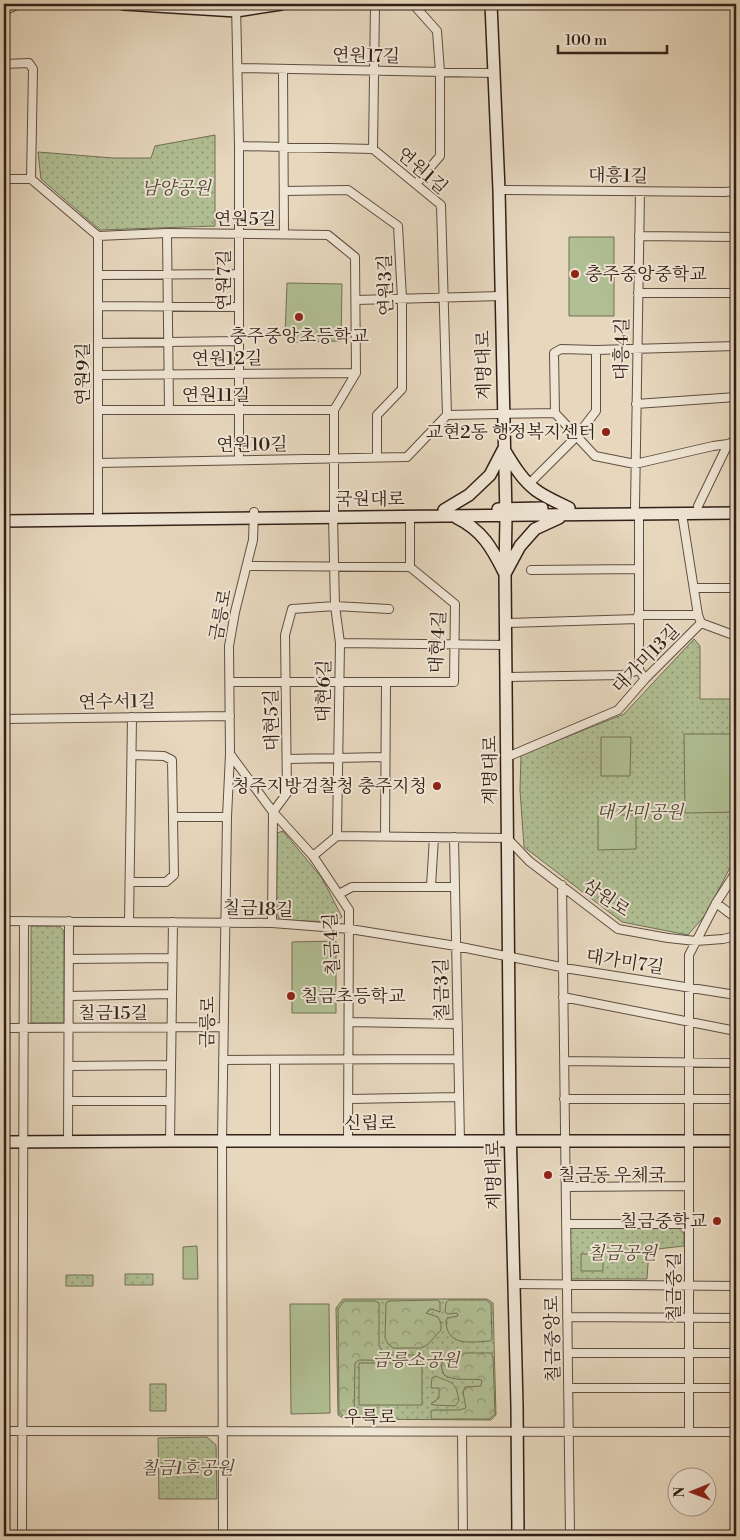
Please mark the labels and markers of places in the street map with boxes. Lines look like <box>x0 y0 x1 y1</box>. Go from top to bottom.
place label: 충주중앙중학교 <box>585 263 707 286</box>
marker: 충주중앙중학교 <box>569 268 581 280</box>
marker: 충주중앙초등학교 <box>293 311 305 323</box>
place label: 충주중앙초등학교 <box>229 325 369 348</box>
place label: 교현2동 행정복지센터 <box>426 421 596 444</box>
marker: 교현2동 행정복지센터 <box>600 426 612 438</box>
place label: 청주지방검찰청 충주지청 <box>232 775 427 798</box>
marker: 청주지방검찰청 충주지청 <box>431 780 443 792</box>
place label: 칠금초등학교 <box>301 985 406 1008</box>
marker: 칠금초등학교 <box>285 990 297 1002</box>
place label: 칠금동 우체국 <box>558 1164 666 1187</box>
marker: 칠금동 우체국 <box>542 1169 554 1181</box>
place label: 칠금중학교 <box>620 1210 708 1233</box>
marker: 칠금중학교 <box>711 1215 723 1227</box>

